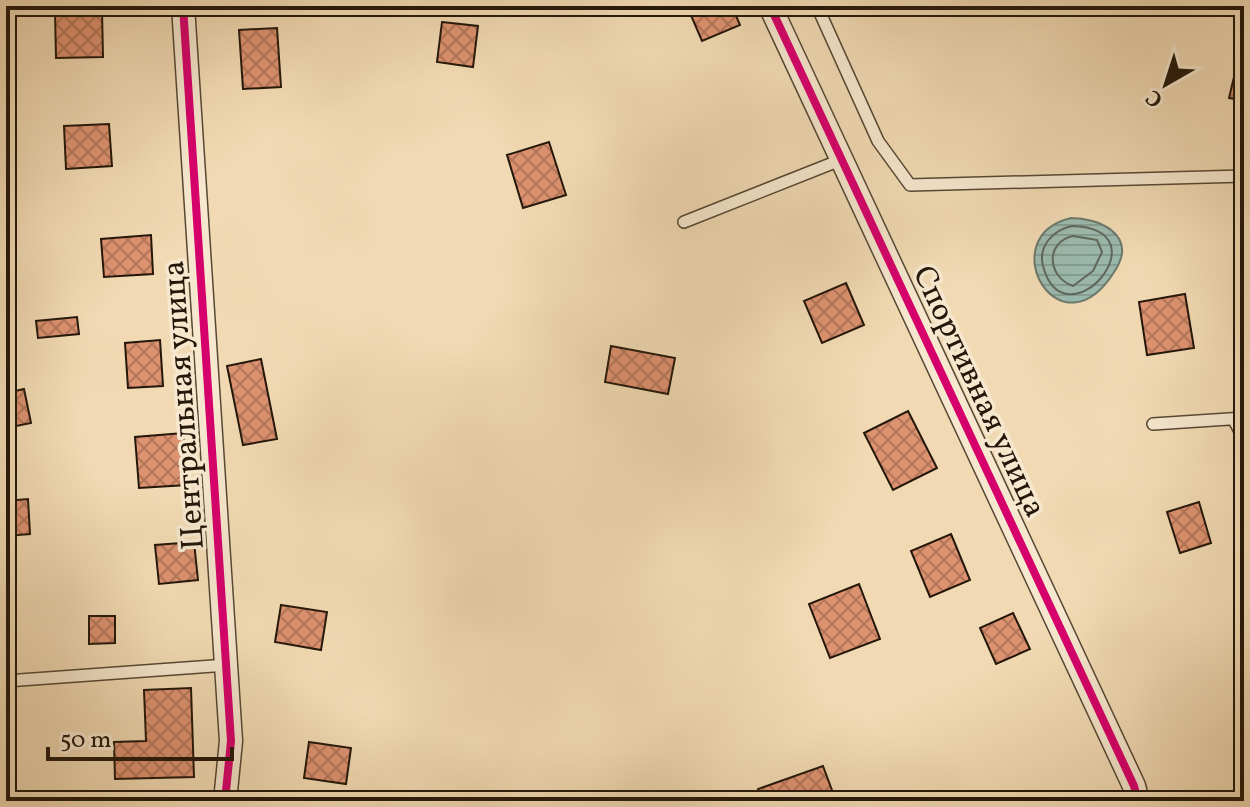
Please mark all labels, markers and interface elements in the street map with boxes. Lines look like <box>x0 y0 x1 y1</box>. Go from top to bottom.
north arrow <box>1126 44 1206 124</box>
text: С <box>1140 81 1170 114</box>
street label: Центральная улица <box>153 259 217 551</box>
street label: Спортивная улица <box>900 259 1056 525</box>
scale bar <box>48 711 232 761</box>
text: 50 m <box>60 724 112 758</box>

